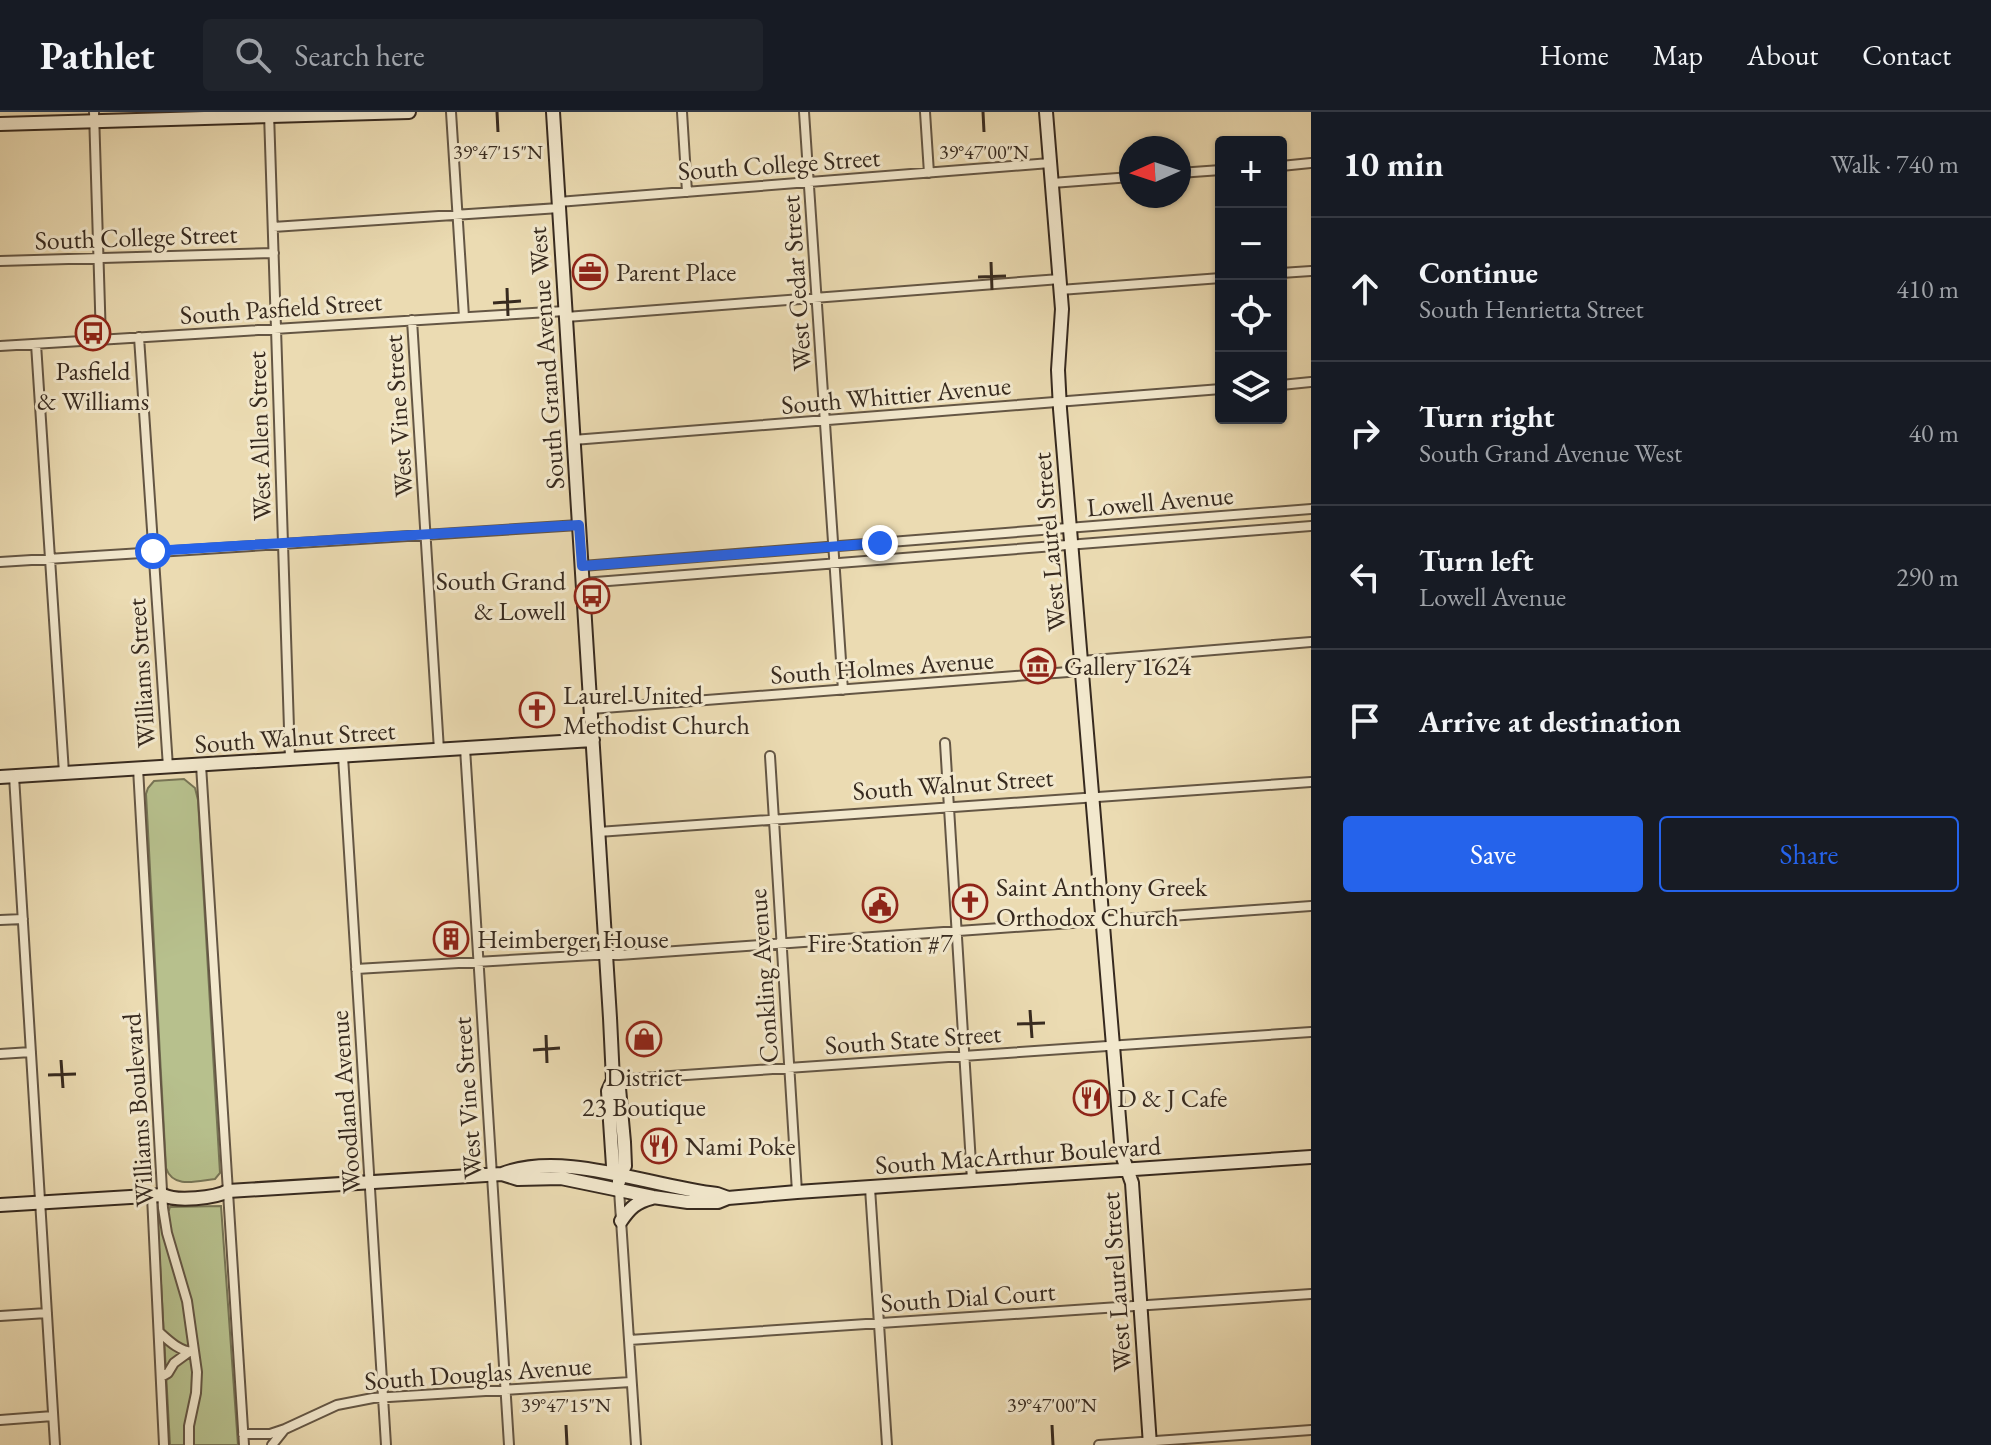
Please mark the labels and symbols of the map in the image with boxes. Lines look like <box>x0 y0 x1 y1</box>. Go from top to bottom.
north arrow <box>1119 136 1191 208</box>
text: 39°47'15"N <box>453 139 543 165</box>
text: 39°47'00"N <box>939 139 1029 165</box>
street label: South College Street <box>677 140 881 188</box>
street label: West Cedar Street <box>773 194 819 372</box>
street label: South College Street <box>34 216 238 258</box>
street label: South Grand Avenue West <box>520 226 572 490</box>
office icon: Parent Place <box>571 253 609 291</box>
place label: Parent Place <box>616 255 737 289</box>
street label: South Pasfield Street <box>179 284 383 332</box>
bus stop icon: Pasfield & Williams <box>74 314 112 352</box>
street label: West Vine Street <box>375 334 421 498</box>
street label: West Allen Street <box>239 351 279 521</box>
place label: Pasfield & Williams <box>37 354 149 418</box>
street label: South Whittier Avenue <box>780 368 1012 422</box>
street label: West Laurel Street <box>1024 451 1074 633</box>
street label: Lowell Avenue <box>1085 478 1235 524</box>
route end <box>862 525 898 561</box>
route start <box>135 533 171 569</box>
place label: South Grand & Lowell <box>436 564 567 628</box>
bus stop icon: South Grand & Lowell <box>573 577 611 615</box>
street label: Williams Street <box>119 597 163 749</box>
street label: South Holmes Avenue <box>769 642 995 692</box>
museum icon: Gallery 1624 <box>1019 647 1057 685</box>
place label: Gallery 1624 <box>1064 649 1192 683</box>
place label: Laurel United Methodist Church <box>563 678 750 742</box>
church icon: Laurel United Methodist Church <box>518 691 556 729</box>
street label: South Walnut Street <box>193 713 397 761</box>
street label: South Walnut Street <box>851 760 1055 808</box>
place label: Saint Anthony Greek Orthodox Church <box>996 870 1208 934</box>
church icon: Saint Anthony Greek Orthodox Church <box>951 883 989 921</box>
public building icon: Fire Station #7 <box>861 886 899 924</box>
street label: Conkling Avenue <box>740 888 786 1064</box>
building icon: Heimberger House <box>432 920 470 958</box>
place label: Heimberger House <box>477 922 669 956</box>
place label: Fire Station #7 <box>807 926 953 960</box>
street label: Woodland Avenue <box>322 1009 368 1195</box>
street label: Williams Boulevard <box>114 1011 162 1208</box>
street label: West Vine Street <box>444 1016 490 1180</box>
street label: South State Street <box>824 1016 1002 1062</box>
shop icon: District 23 Boutique <box>625 1020 663 1058</box>
place label: District 23 Boutique <box>582 1060 706 1124</box>
restaurant icon: D & J Cafe <box>1072 1079 1110 1117</box>
place label: D & J Cafe <box>1117 1081 1227 1115</box>
restaurant icon: Nami Poke <box>640 1127 678 1165</box>
street label: South MacArthur Boulevard <box>874 1128 1163 1182</box>
place label: Nami Poke <box>685 1129 796 1163</box>
street label: West Laurel Street <box>1093 1191 1139 1373</box>
street label: South Dial Court <box>879 1274 1057 1320</box>
street label: South Douglas Avenue <box>363 1348 593 1398</box>
text: 39°47'15"N <box>521 1392 611 1418</box>
text: 39°47'00"N <box>1007 1392 1097 1418</box>

